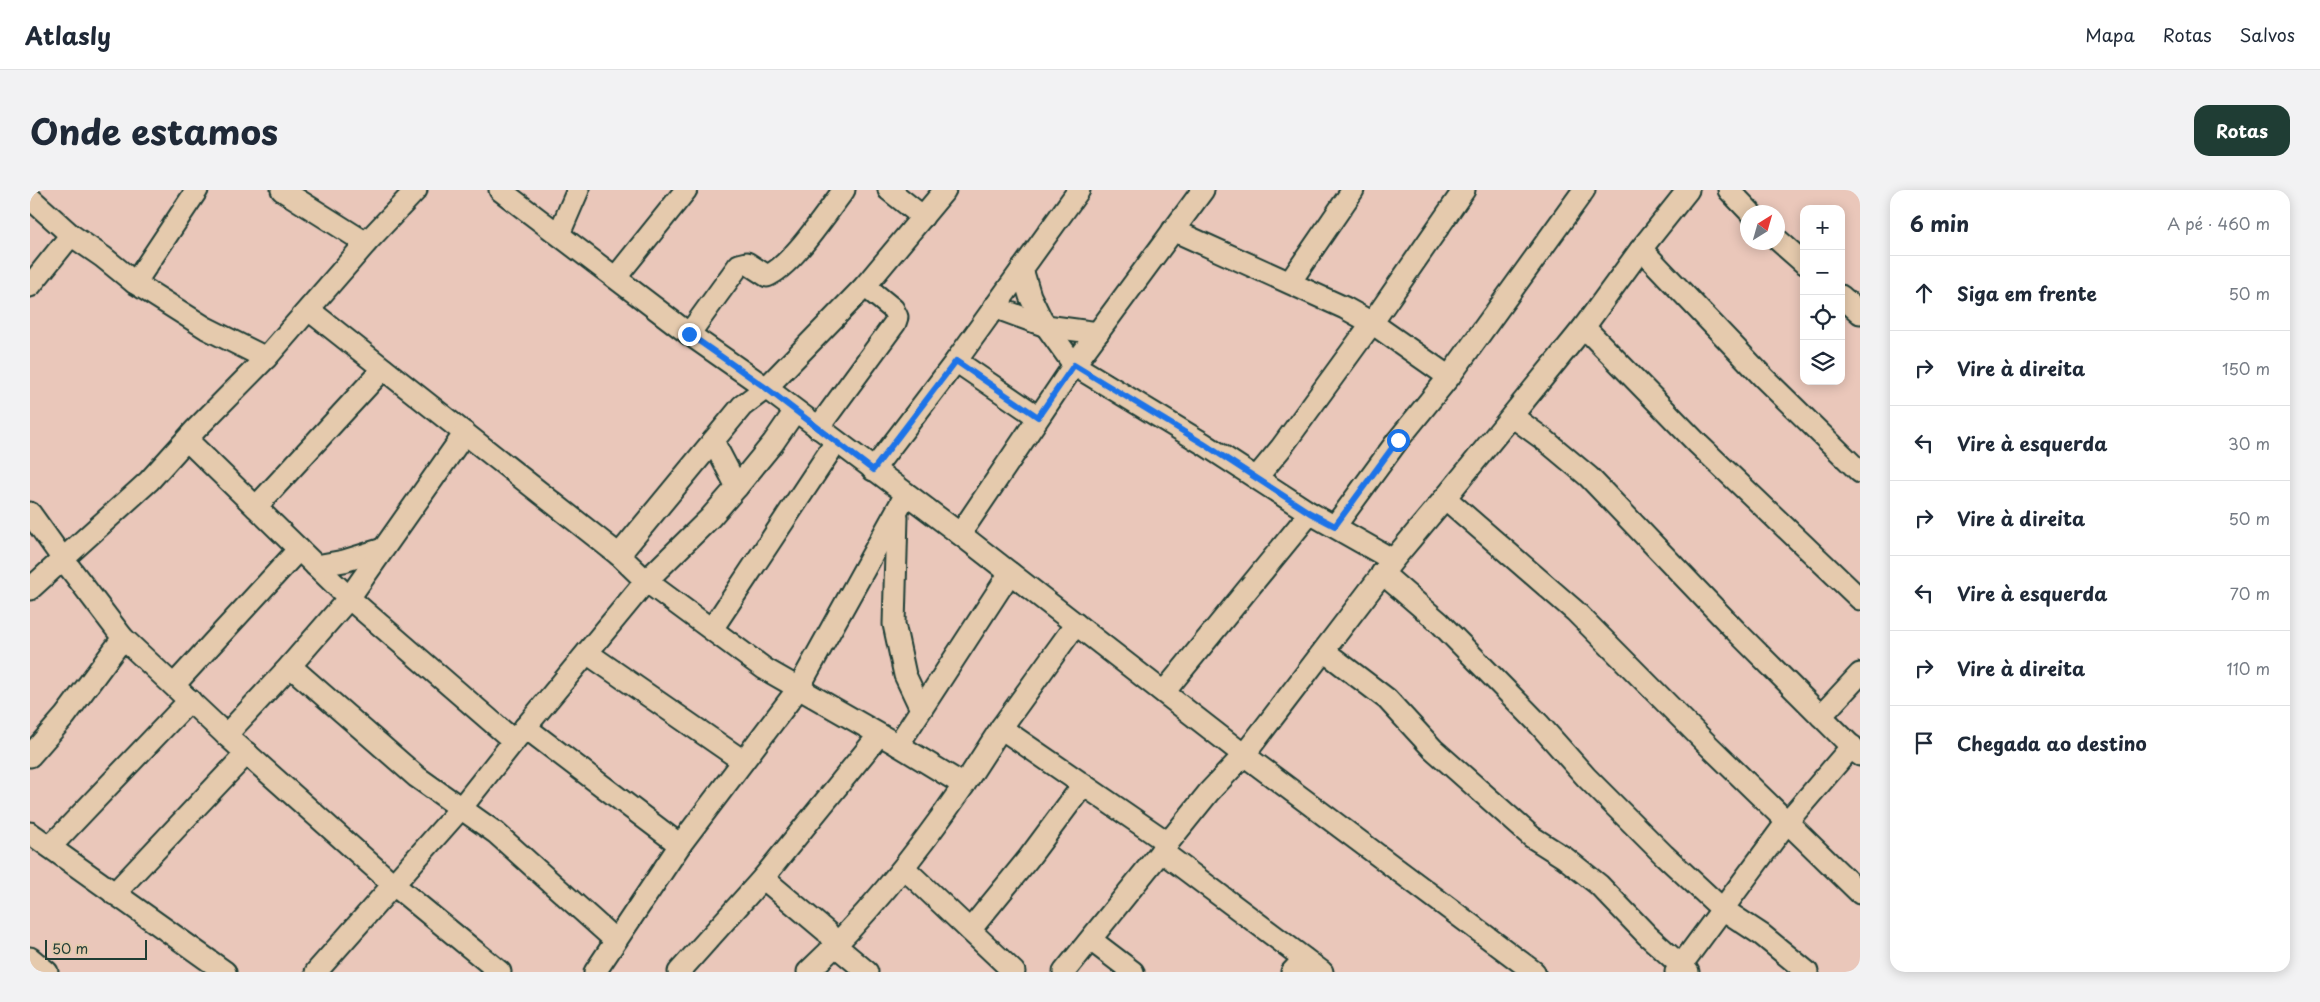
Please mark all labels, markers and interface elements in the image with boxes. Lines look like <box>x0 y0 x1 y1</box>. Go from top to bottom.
text: Atlasly <box>25 17 111 53</box>
text: Mapa <box>2085 21 2135 48</box>
text: Rotas <box>2163 21 2212 48</box>
text: Salvos <box>2240 21 2295 48</box>
text: Onde estamos <box>30 104 278 157</box>
button: Rotas <box>2194 105 2290 156</box>
north arrow <box>1740 205 1785 250</box>
map controls <box>1800 205 1845 385</box>
button: + <box>1800 205 1845 250</box>
text: 6 min <box>1910 207 1969 239</box>
text: A pé · 460 m <box>2167 211 2270 235</box>
button: − <box>1800 250 1845 295</box>
icon: ahead <box>1910 279 1938 307</box>
text: Siga em frente <box>1957 279 2097 307</box>
text: 50 m <box>2229 281 2270 305</box>
button: locate <box>1800 295 1845 340</box>
route end <box>678 323 701 346</box>
button: layers <box>1800 340 1845 385</box>
icon: right <box>1910 354 1938 382</box>
text: Vire à direita <box>1957 354 2085 382</box>
text: 150 m <box>2222 356 2270 380</box>
route start <box>1387 429 1410 452</box>
icon: left <box>1910 429 1938 457</box>
text: Vire à esquerda <box>1957 429 2108 457</box>
text: 30 m <box>2228 431 2270 455</box>
icon: right <box>1910 504 1938 532</box>
text: Vire à direita <box>1957 504 2085 532</box>
text: 50 m <box>2229 506 2270 530</box>
icon: left <box>1910 579 1938 607</box>
text: Vire à esquerda <box>1957 579 2108 607</box>
text: 70 m <box>2230 581 2270 605</box>
icon: right <box>1910 654 1938 682</box>
text: Vire à direita <box>1957 654 2085 682</box>
text: 110 m <box>2227 656 2270 680</box>
icon: arrive <box>1910 729 1938 757</box>
text: Chegada ao destino <box>1957 729 2147 757</box>
scale bar <box>45 937 148 960</box>
text: 50 m <box>52 938 88 959</box>

